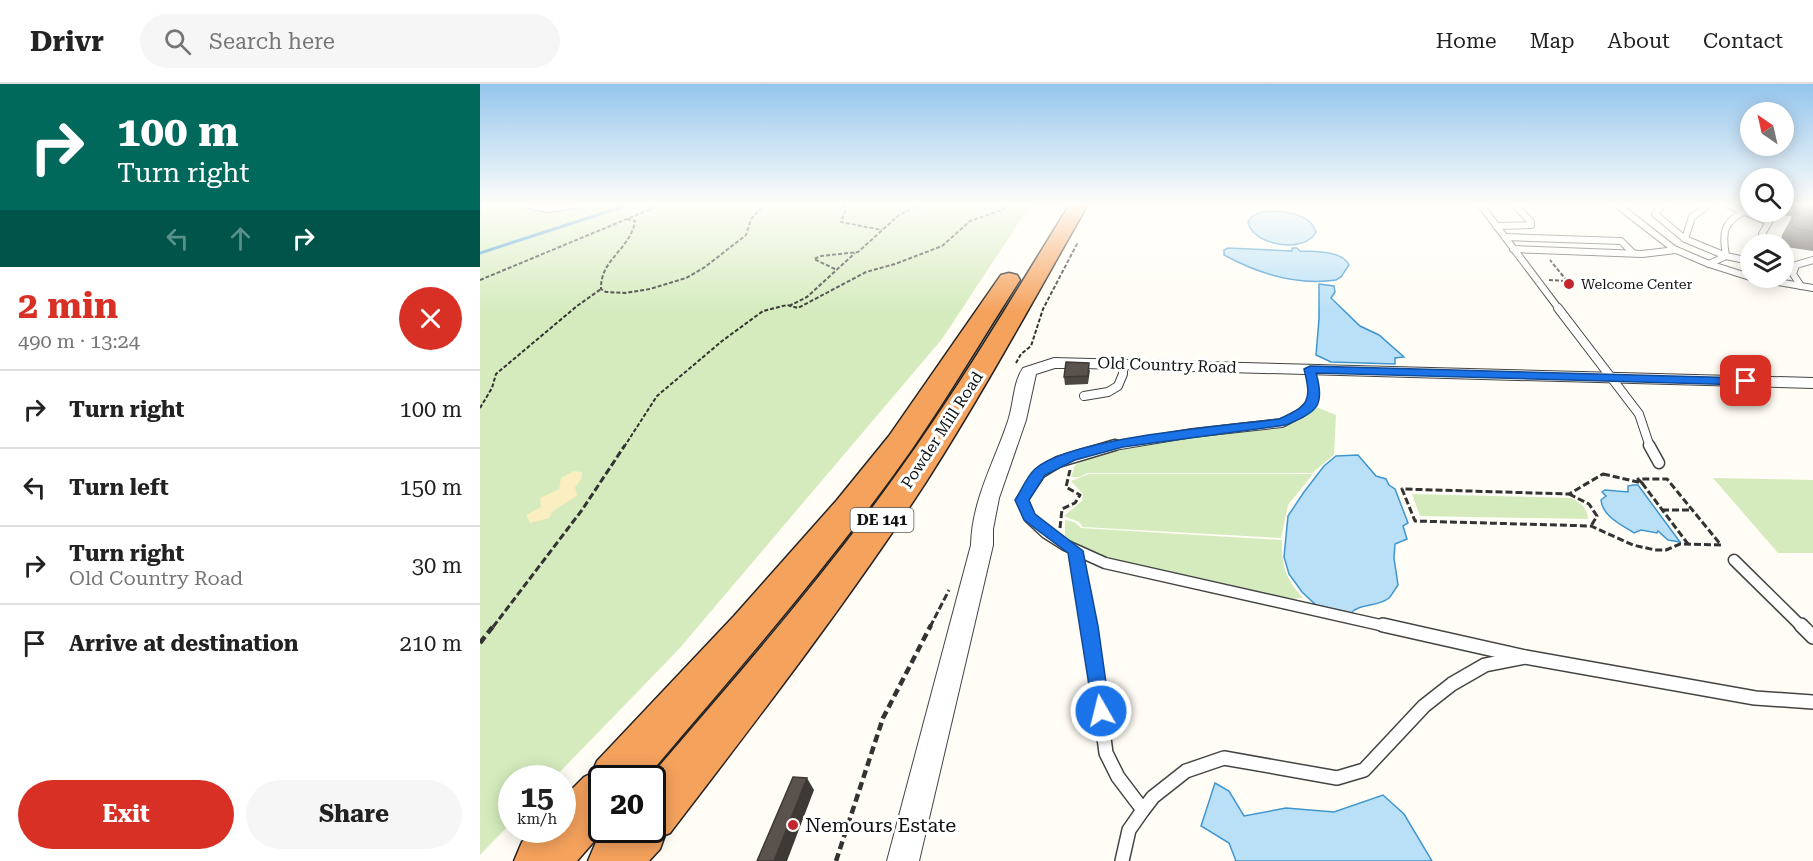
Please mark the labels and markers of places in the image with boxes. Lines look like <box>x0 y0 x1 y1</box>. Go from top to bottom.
place label: Welcome Center <box>1581 276 1693 292</box>
marker: Welcome Center <box>1562 277 1576 291</box>
pin <box>1720 355 1771 406</box>
place label: Nemours Estate <box>805 813 956 837</box>
marker: Nemours Estate <box>786 818 800 832</box>

